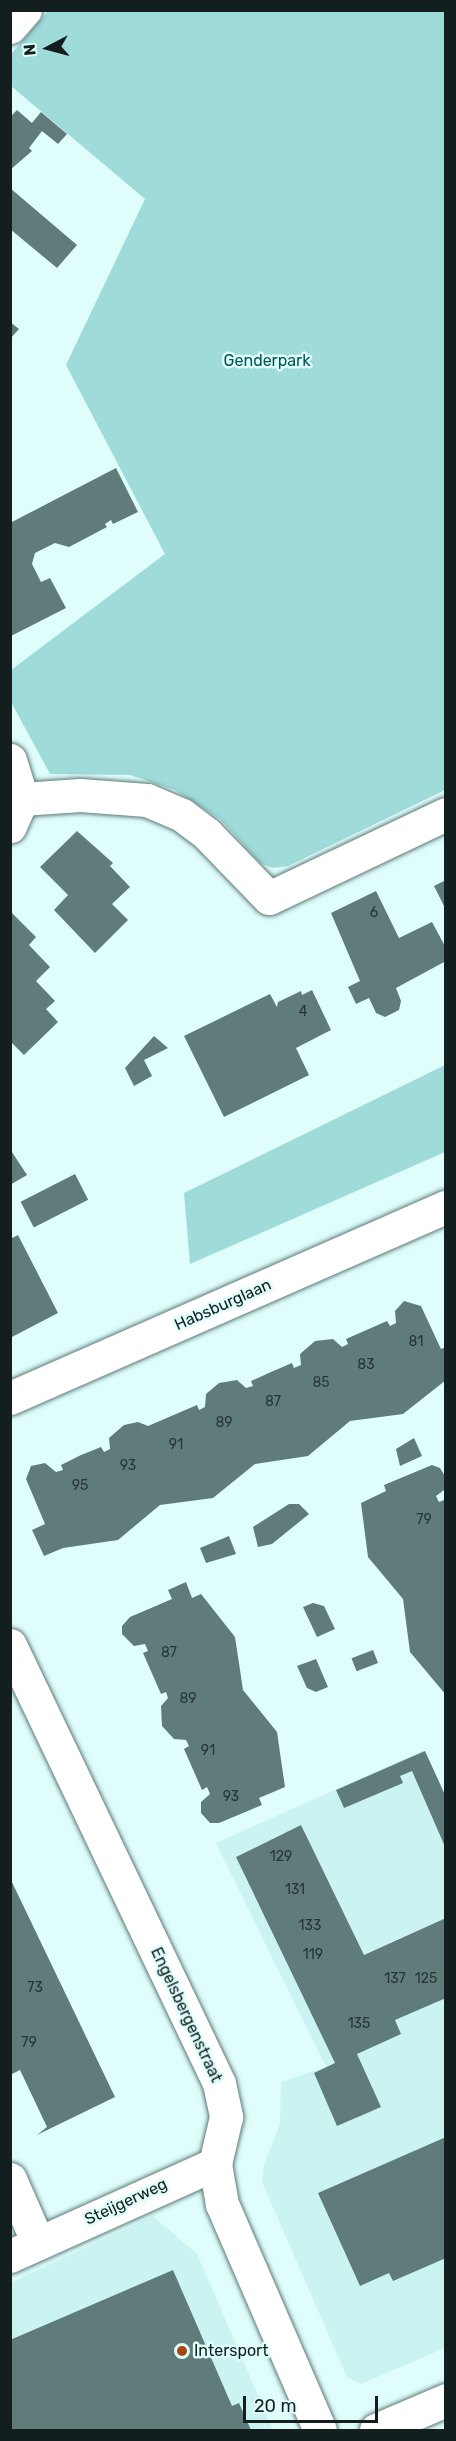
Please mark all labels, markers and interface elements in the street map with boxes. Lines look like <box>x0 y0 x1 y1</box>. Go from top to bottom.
north arrow <box>18 18 78 78</box>
text: N <box>20 43 40 57</box>
park label: Genderpark <box>224 351 310 371</box>
house number: 6 <box>370 905 378 921</box>
house number: 4 <box>299 1004 307 1020</box>
street label: Habsburglaan <box>172 1275 274 1335</box>
house number: 81 <box>409 1334 423 1350</box>
house number: 83 <box>357 1357 375 1373</box>
house number: 85 <box>312 1375 330 1391</box>
house number: 87 <box>265 1394 281 1410</box>
house number: 89 <box>215 1415 233 1431</box>
house number: 91 <box>169 1437 183 1453</box>
house number: 93 <box>120 1458 136 1474</box>
house number: 95 <box>72 1478 88 1494</box>
house number: 79 <box>416 1512 432 1528</box>
house number: 87 <box>161 1645 177 1661</box>
house number: 89 <box>179 1691 197 1707</box>
house number: 91 <box>201 1743 215 1759</box>
house number: 93 <box>223 1789 239 1805</box>
house number: 129 <box>270 1849 292 1865</box>
house number: 131 <box>285 1882 305 1898</box>
house number: 133 <box>299 1918 321 1934</box>
street label: Engelsbergenstraat <box>146 1944 226 2086</box>
house number: 119 <box>303 1947 323 1963</box>
house number: 137 <box>384 1971 406 1987</box>
house number: 125 <box>415 1971 437 1987</box>
house number: 73 <box>27 1980 43 1996</box>
house number: 135 <box>348 2016 370 2032</box>
house number: 79 <box>21 2035 37 2051</box>
street label: Steijgerweg <box>82 2175 170 2229</box>
place label: Intersport <box>194 2341 268 2361</box>
marker: Intersport <box>175 2344 189 2358</box>
scale bar <box>246 2384 381 2422</box>
text: 20 m <box>254 2395 296 2417</box>

